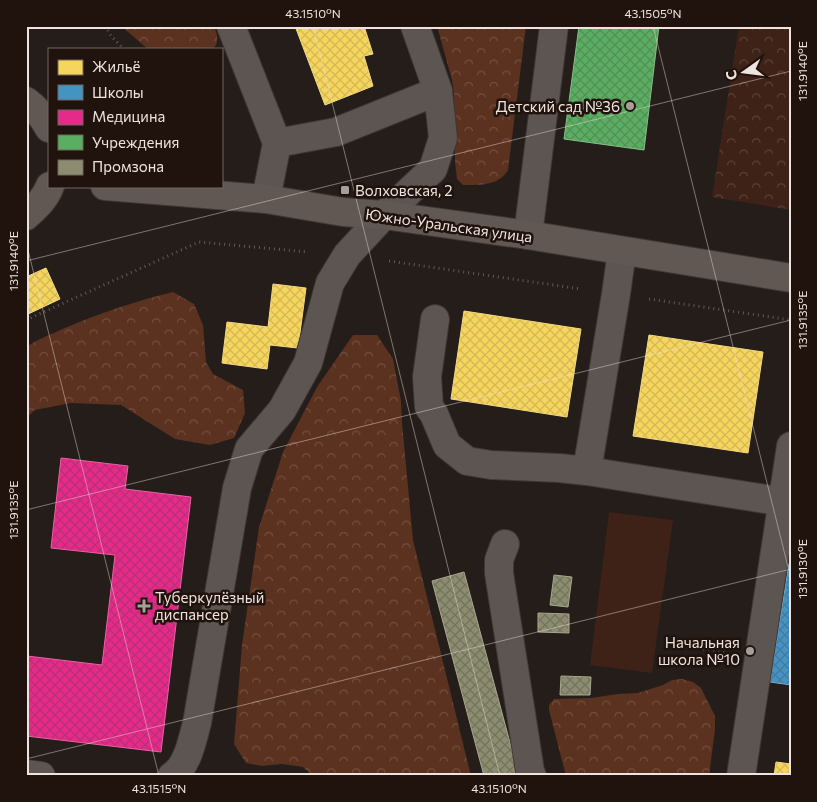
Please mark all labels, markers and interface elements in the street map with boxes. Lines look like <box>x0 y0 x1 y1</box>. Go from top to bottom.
text: 43.1510°N <box>285 6 341 20</box>
text: 43.1505°N <box>624 6 682 20</box>
text: 131.9140°E <box>795 41 809 101</box>
legend <box>48 48 222 188</box>
north arrow <box>720 48 770 98</box>
text: Жильё <box>92 57 140 75</box>
text: С <box>721 69 740 82</box>
text: Школы <box>92 83 144 101</box>
place label: Детский сад №36 <box>496 97 620 115</box>
marker: Детский сад №36 <box>624 100 636 112</box>
text: Медицина <box>92 107 165 125</box>
text: Учреждения <box>92 133 179 151</box>
text: Промзона <box>92 157 164 175</box>
place label: Волховская, 2 <box>355 181 453 199</box>
marker: Волховская, 2 <box>339 184 351 196</box>
street label: Южно-Уральская улица <box>364 204 534 246</box>
text: 131.9140°E <box>6 231 20 291</box>
text: 131.9135°E <box>795 291 809 349</box>
text: 131.9135°E <box>6 481 20 539</box>
text: 131.9130°E <box>795 539 809 599</box>
place label: Туберкулёзный диспансер <box>155 588 264 623</box>
marker: Туберкулёзный диспансер <box>137 599 151 613</box>
place label: Начальная школа №10 <box>658 633 740 668</box>
marker: Начальная школа №10 <box>744 645 756 657</box>
text: 43.1515°N <box>132 781 186 795</box>
text: 43.1510°N <box>471 781 527 795</box>

